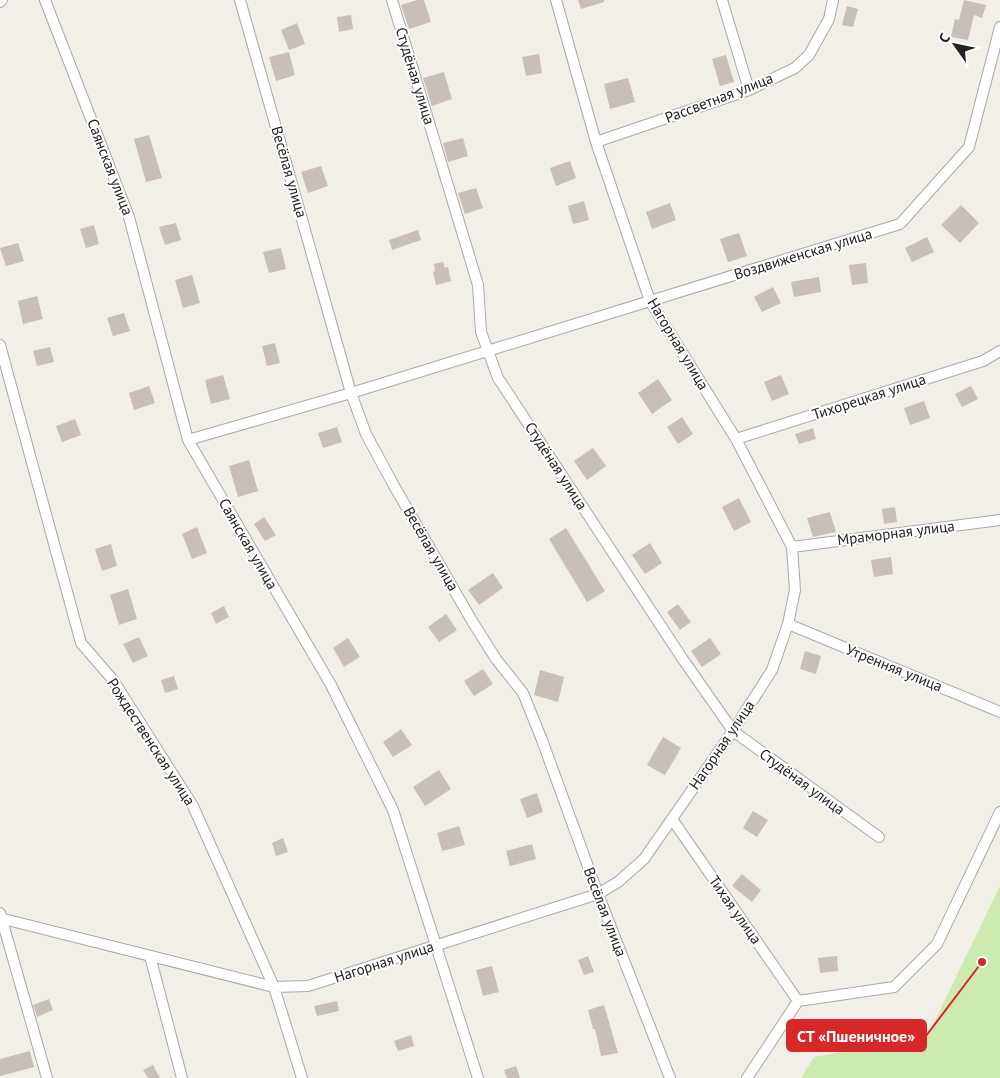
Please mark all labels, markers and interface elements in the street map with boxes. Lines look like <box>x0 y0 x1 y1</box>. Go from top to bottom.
north arrow <box>930 20 980 70</box>
street label: Студёная улица <box>392 25 439 127</box>
text: С <box>934 30 954 46</box>
street label: Рассветная улица <box>662 68 776 127</box>
street label: Саянская улица <box>83 116 138 218</box>
street label: Весёлая улица <box>267 124 312 220</box>
street label: Воздвиженская улица <box>732 223 874 284</box>
street label: Нагорная улица <box>644 294 713 393</box>
street label: Тихорецкая улица <box>810 369 928 424</box>
street label: Студёная улица <box>521 418 592 513</box>
street label: Саянская улица <box>215 495 282 593</box>
street label: Весёлая улица <box>400 503 463 594</box>
street label: Мраморная улица <box>836 516 956 549</box>
street label: Утренняя улица <box>843 640 945 696</box>
street label: Рождественская улица <box>103 674 200 809</box>
street label: Нагорная улица <box>685 696 758 793</box>
street label: Студёная улица <box>756 744 849 819</box>
street label: Весёлая улица <box>580 864 631 959</box>
street label: Тихая улица <box>705 872 766 948</box>
street label: Нагорная улица <box>332 936 436 987</box>
callout: СТ «Пшеничное» <box>787 1020 926 1051</box>
text: СТ «Пшеничное» <box>797 1026 915 1046</box>

